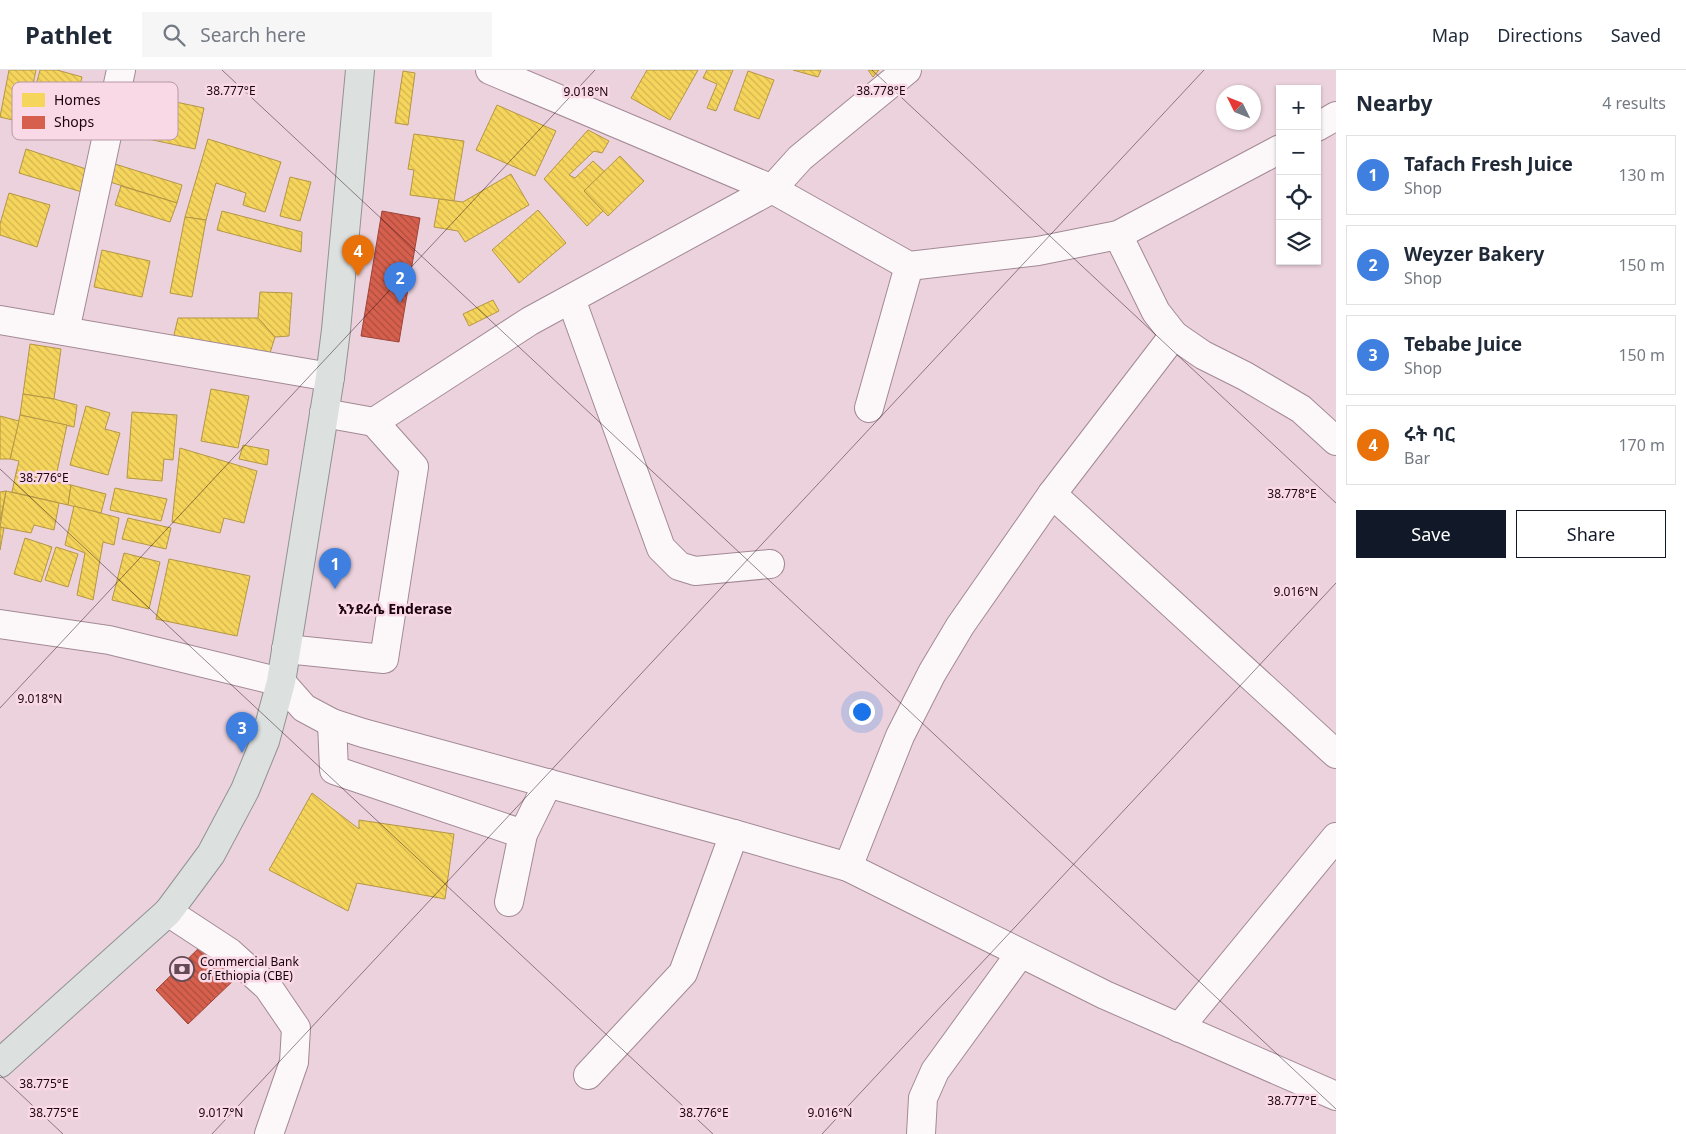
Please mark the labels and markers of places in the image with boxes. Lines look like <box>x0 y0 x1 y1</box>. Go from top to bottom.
pin: 4 <box>342 235 374 276</box>
pin: 2 <box>384 262 416 303</box>
pin: 1 <box>319 548 351 589</box>
pin: 3 <box>226 712 258 753</box>
place label: Commercial Bank of Ethiopia (CBE) <box>200 953 300 984</box>
bank icon: Commercial Bank of Ethiopia (CBE) <box>169 956 195 982</box>

